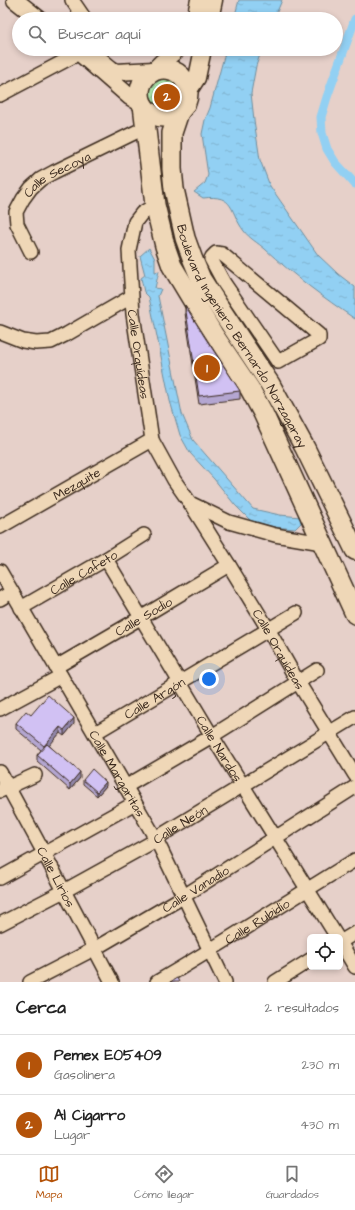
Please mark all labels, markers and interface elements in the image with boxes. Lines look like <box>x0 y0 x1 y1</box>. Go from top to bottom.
search box <box>12 12 343 56</box>
icon: search <box>26 23 48 45</box>
text: Buscar aquí <box>58 24 140 45</box>
pin: 2 <box>154 82 180 112</box>
street label: Calle Secoya <box>19 147 94 201</box>
street label: Boulevard Ingeniero Bernardo Norzagaray <box>172 223 311 452</box>
street label: Calle Orquídeas <box>122 308 154 401</box>
pin: 1 <box>194 353 220 383</box>
street label: Mezquite <box>50 463 104 505</box>
street label: Calle Cafeto <box>47 546 122 600</box>
street label: Calle Sodio <box>112 593 176 641</box>
street label: Calle Orquídeas <box>248 606 309 694</box>
your location <box>199 669 219 689</box>
street label: Calle Argón <box>121 673 189 724</box>
street label: Calle Nardos <box>192 712 247 786</box>
street label: Calle Margaritas <box>85 727 149 821</box>
street label: Calle Neón <box>149 801 212 849</box>
street label: Calle Lirios <box>32 844 79 911</box>
street label: Calle Vanadio <box>159 861 233 917</box>
street label: Calle Rubidio <box>222 894 294 949</box>
map controls <box>307 934 343 970</box>
button: locate <box>307 934 343 970</box>
text: Cerca <box>16 996 66 1020</box>
text: 2 resultados <box>265 999 339 1017</box>
text: Pemex E05409 <box>54 1045 162 1066</box>
text: 1 <box>28 1056 30 1074</box>
text: 230 m <box>301 1056 339 1074</box>
text: Gasolinera <box>54 1066 115 1084</box>
text: Al Cigarro <box>54 1105 125 1126</box>
text: 2 <box>25 1116 33 1134</box>
text: 430 m <box>300 1116 339 1134</box>
text: Lugar <box>54 1126 90 1144</box>
tab: Mapa <box>36 1163 62 1202</box>
tab: Cómo llegar <box>134 1163 194 1202</box>
tab: Guardados <box>266 1163 319 1202</box>

